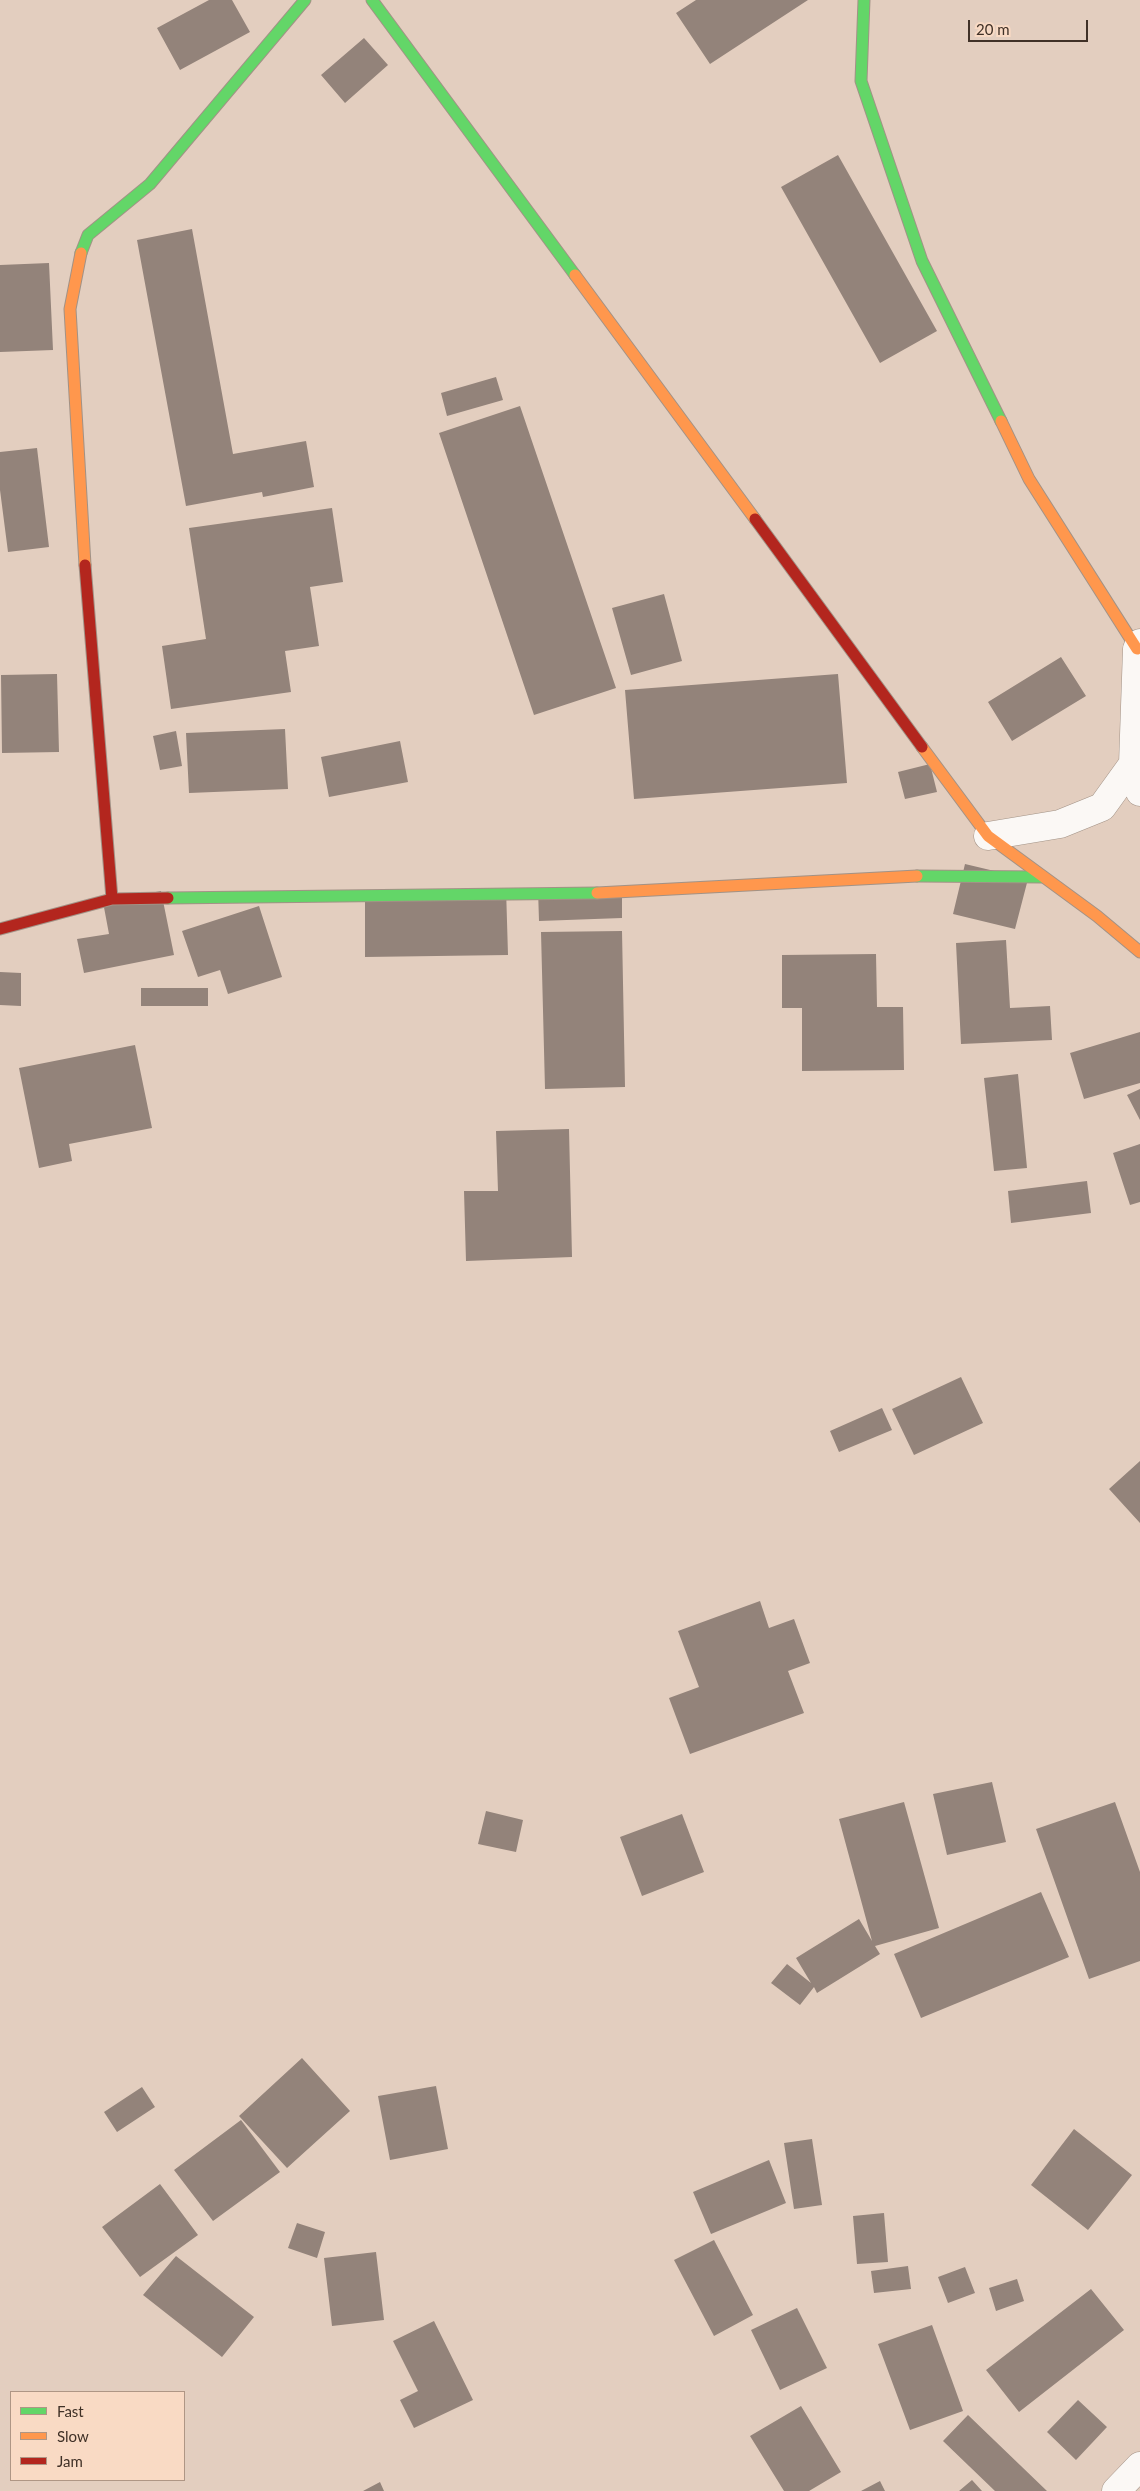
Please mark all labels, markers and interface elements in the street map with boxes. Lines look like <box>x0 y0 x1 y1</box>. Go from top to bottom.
scale bar <box>970 10 1090 42</box>
text: 20 m <box>976 20 1010 38</box>
legend <box>10 2391 185 2481</box>
text: Fast <box>57 2402 84 2420</box>
text: Slow <box>57 2427 89 2445</box>
text: Jam <box>57 2452 83 2470</box>

